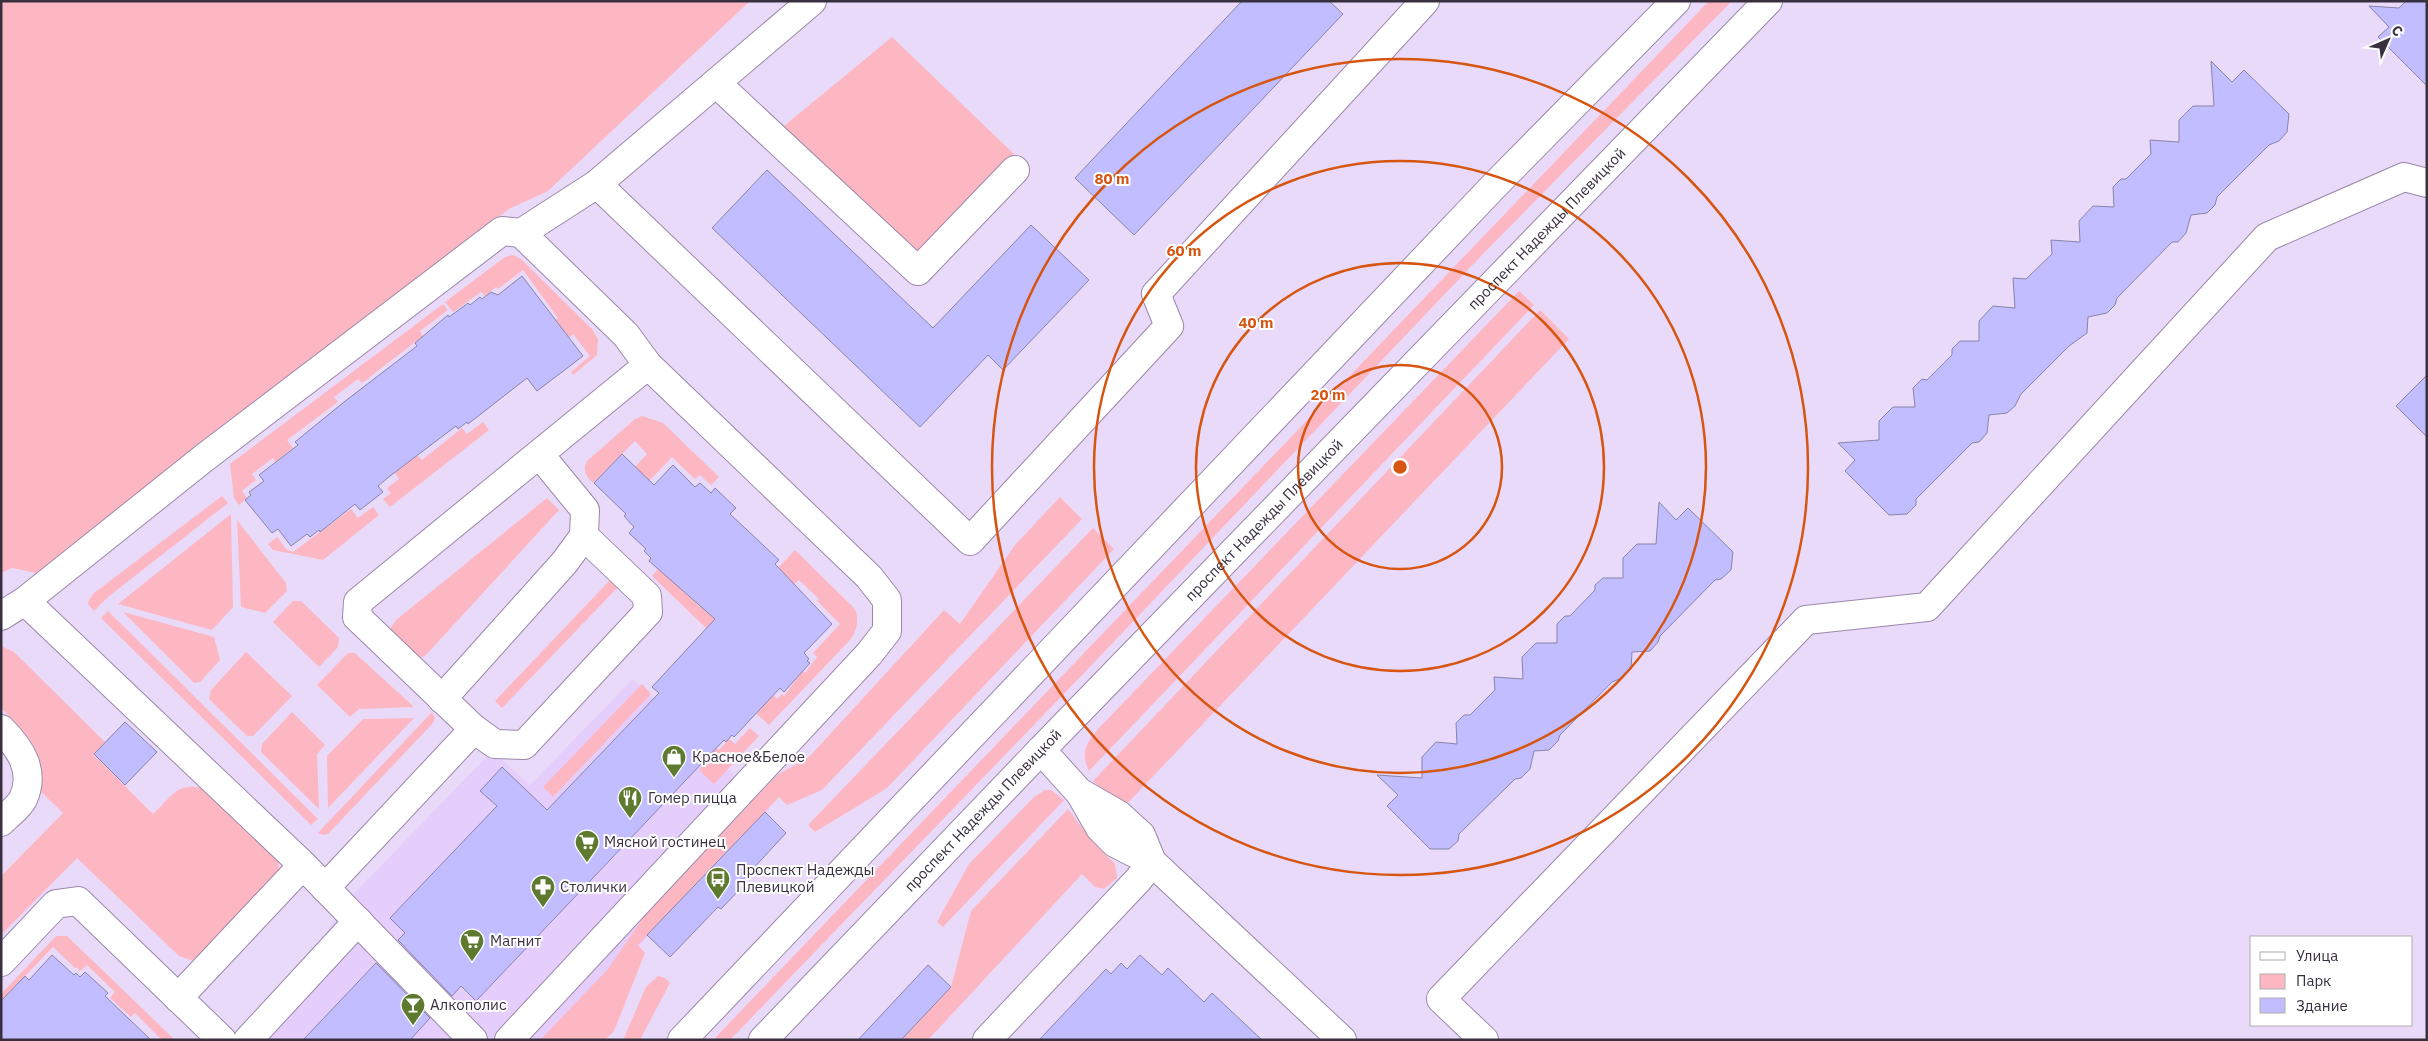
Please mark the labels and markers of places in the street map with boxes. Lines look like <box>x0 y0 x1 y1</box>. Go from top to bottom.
centre of rings <box>1391 458 1409 476</box>
shop icon: Красное&Белое <box>661 744 687 778</box>
place label: Красное&Белое <box>692 747 805 766</box>
restaurant icon: Гомер пицца <box>617 785 643 819</box>
place label: Гомер пицца <box>648 788 737 807</box>
supermarket icon: Мясной гостинец <box>574 829 600 863</box>
place label: Мясной гостинец <box>604 832 726 851</box>
place label: Проспект Надежды Плевицкой <box>736 860 874 896</box>
bus stop icon: Проспект Надежды Плевицкой <box>705 866 731 900</box>
pharmacy icon: Столички <box>530 874 556 908</box>
place label: Столички <box>560 877 627 896</box>
supermarket icon: Магнит <box>459 928 485 962</box>
place label: Магнит <box>490 931 541 950</box>
bar icon: Алкополис <box>400 992 426 1026</box>
place label: Алкополис <box>430 995 507 1014</box>

